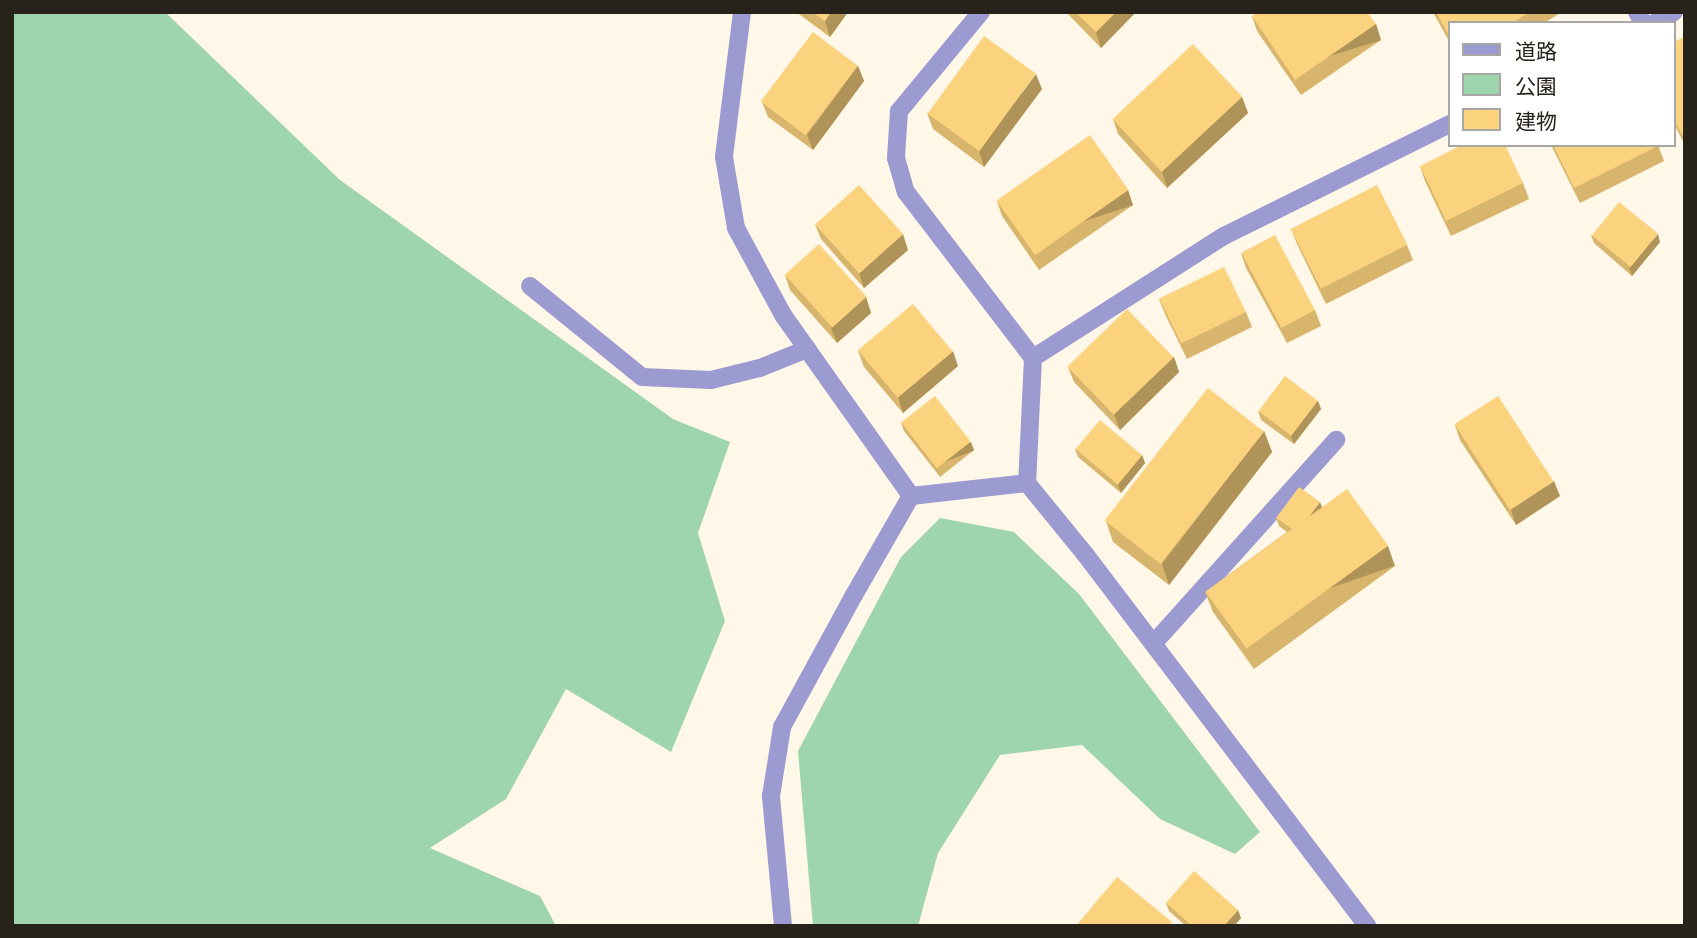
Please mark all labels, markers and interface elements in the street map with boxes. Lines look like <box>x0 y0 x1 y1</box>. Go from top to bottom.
legend <box>1448 21 1676 147</box>
text: 道路 <box>1515 38 1557 63</box>
text: 公園 <box>1515 73 1557 98</box>
text: 建物 <box>1515 108 1557 133</box>

